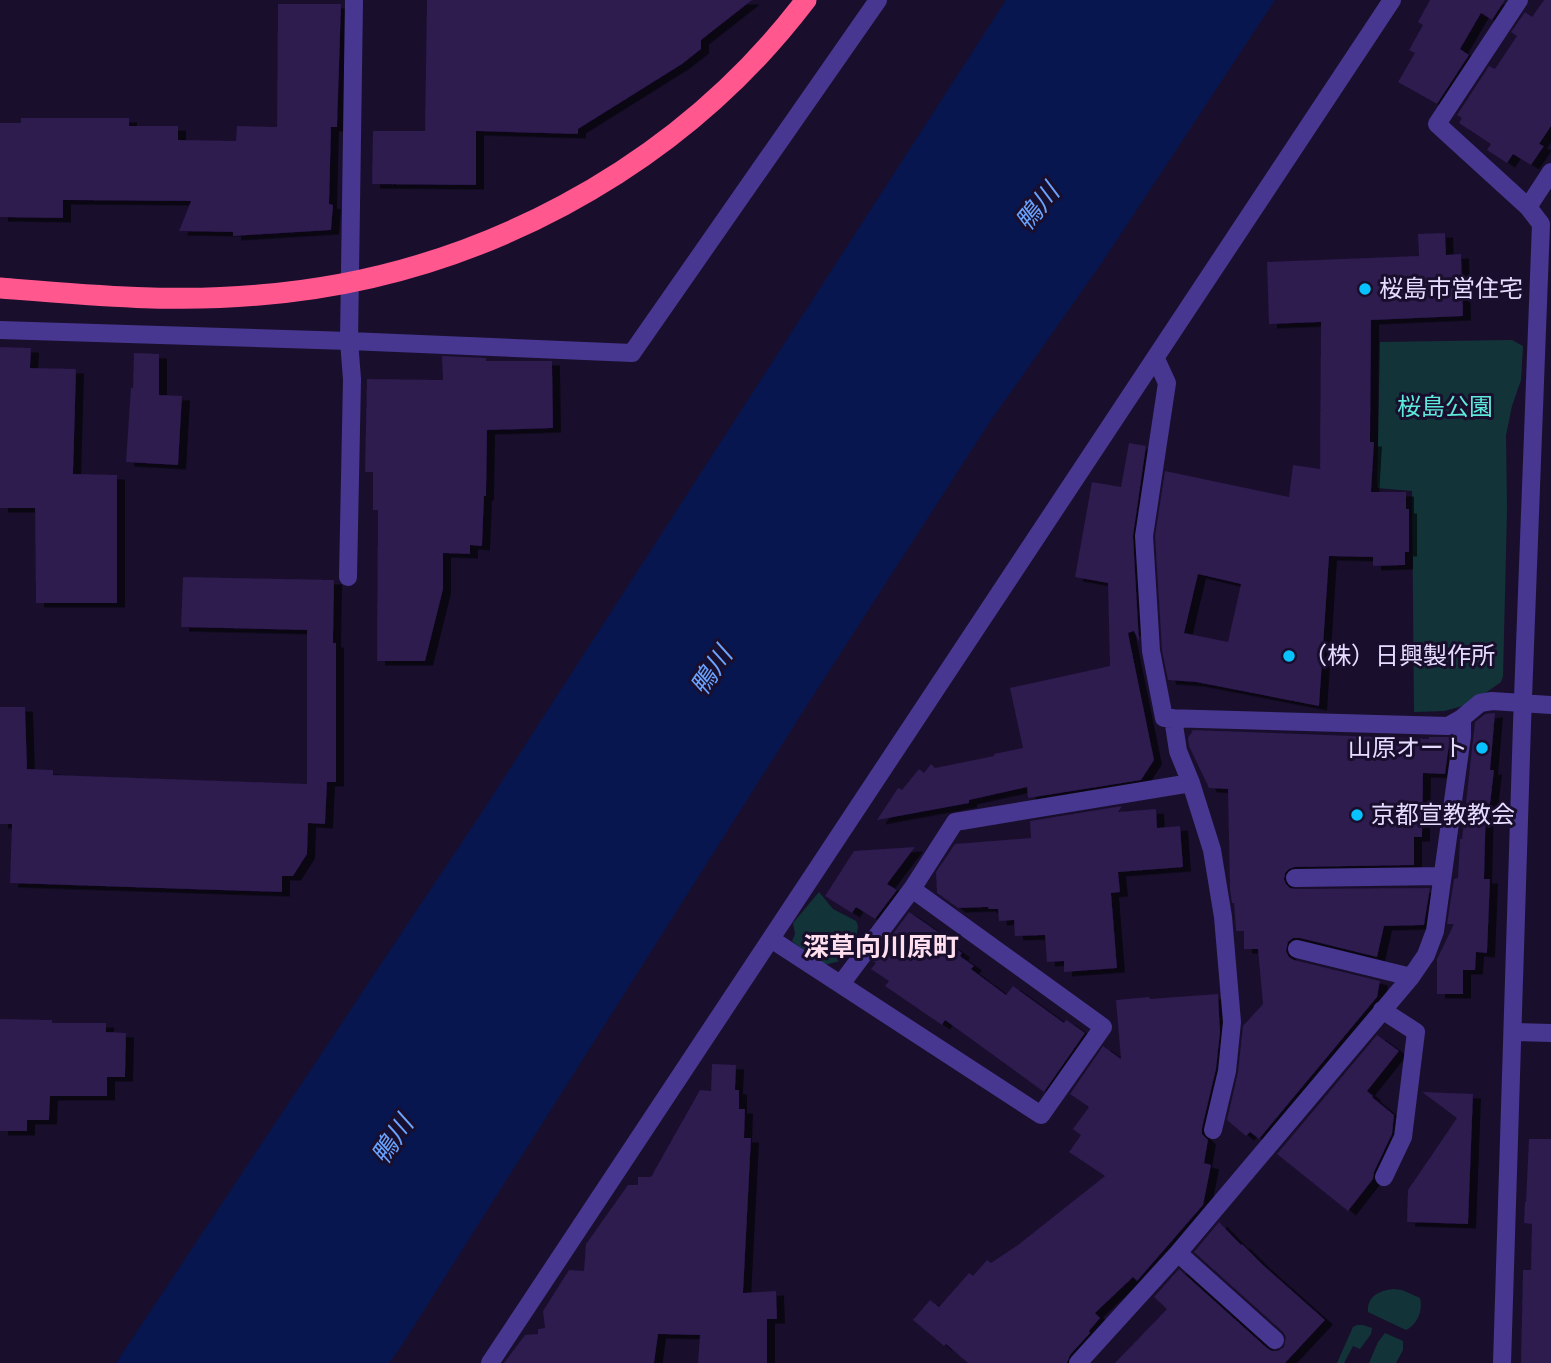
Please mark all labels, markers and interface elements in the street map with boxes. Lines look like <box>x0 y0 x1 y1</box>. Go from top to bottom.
water label: 鴨川 <box>1007 173 1068 237</box>
place label: 桜島市営住宅 <box>1379 272 1523 304</box>
marker: 桜島市営住宅 <box>1357 281 1373 297</box>
park label: 桜島公園 <box>1397 390 1493 422</box>
water label: 鴨川 <box>682 637 740 702</box>
place label: （株）日興製作所 <box>1303 639 1495 671</box>
marker: （株）日興製作所 <box>1281 648 1297 664</box>
place label: 山原オート <box>1348 731 1468 763</box>
marker: 山原オート <box>1474 740 1490 756</box>
place label: 京都宣教教会 <box>1371 798 1515 830</box>
marker: 京都宣教教会 <box>1349 807 1365 823</box>
district label: 深草向川原町 <box>803 929 959 963</box>
water label: 鴨川 <box>363 1106 421 1171</box>

